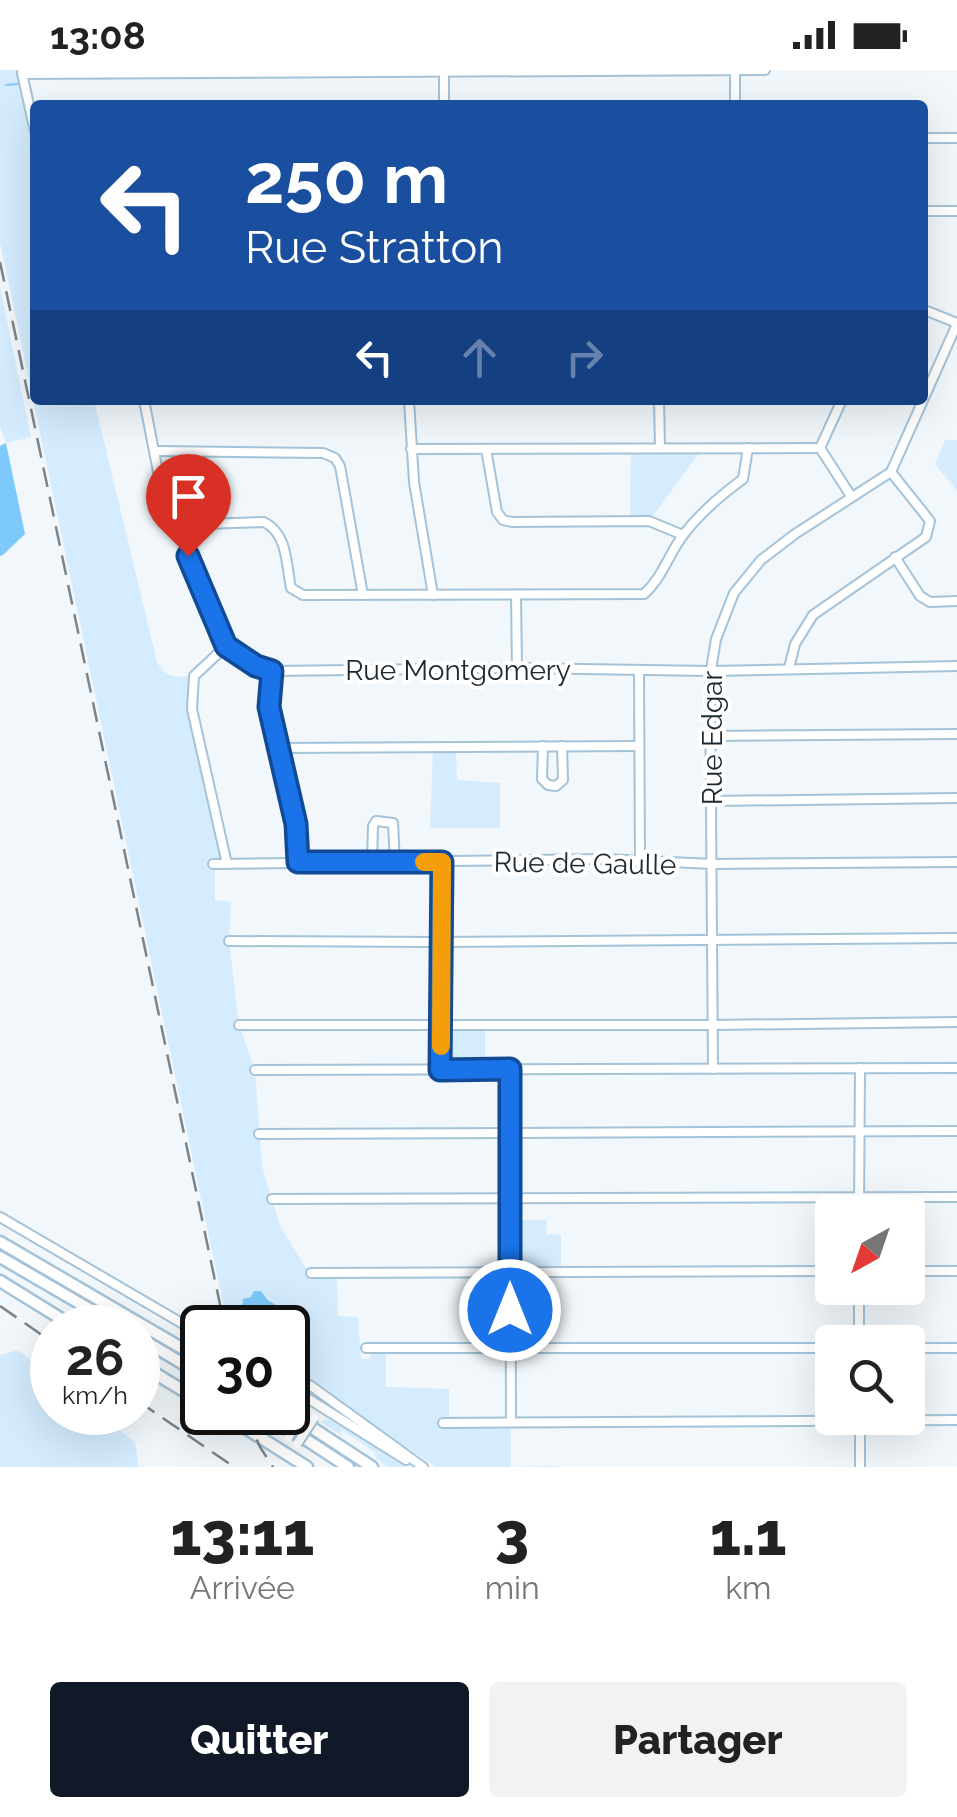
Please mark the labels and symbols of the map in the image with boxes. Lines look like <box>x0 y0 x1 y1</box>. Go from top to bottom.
pin <box>146 454 231 557</box>
street label: Rue Montgomery <box>345 654 571 687</box>
street label: Rue Edgar <box>696 670 729 805</box>
street label: Rue de Gaulle <box>493 845 677 882</box>
north arrow <box>815 1195 925 1305</box>
position arrow <box>458 1258 562 1362</box>
speed limit sign: 30 <box>180 1305 310 1435</box>

